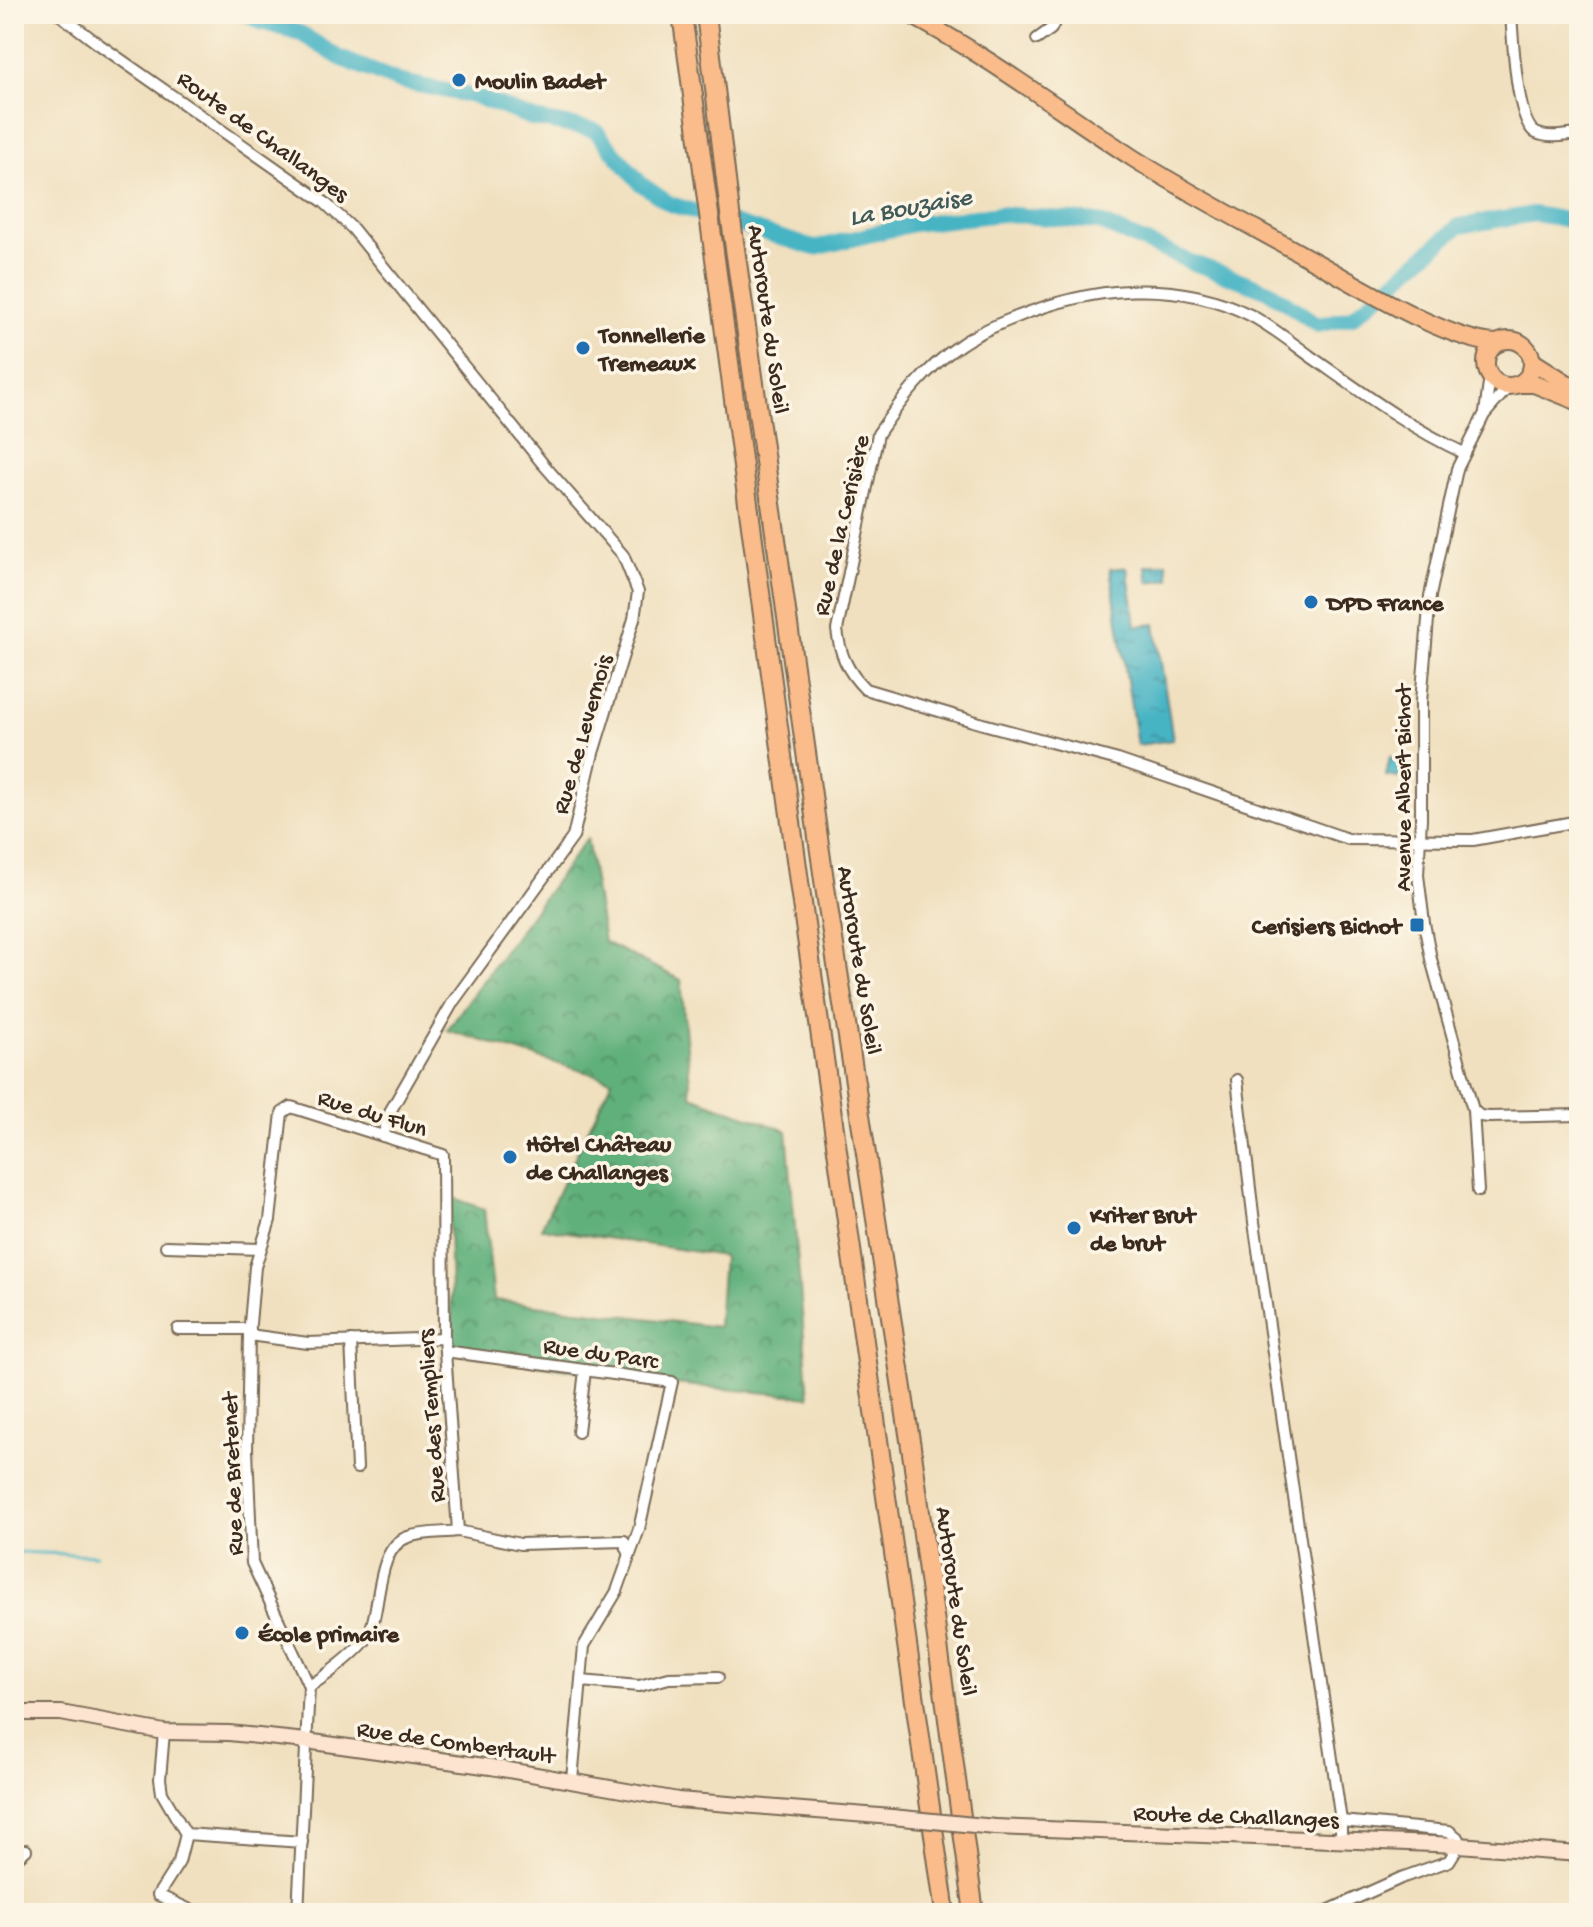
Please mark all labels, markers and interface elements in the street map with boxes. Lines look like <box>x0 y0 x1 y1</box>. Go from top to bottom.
street label: Route de Challanges <box>170 66 355 211</box>
place label: Moulin Badet <box>475 69 607 98</box>
marker: Moulin Badet <box>450 71 468 89</box>
water label: La Bouzaise <box>847 183 976 235</box>
street label: Autoroute du Soleil <box>739 223 794 416</box>
place label: Tonnellerie Tremeaux <box>597 323 707 380</box>
marker: Tonnellerie Tremeaux <box>574 339 592 357</box>
street label: Rue de la Cerisière <box>809 432 878 619</box>
place label: DPD France <box>1325 591 1445 620</box>
marker: DPD France <box>1302 593 1320 611</box>
street label: Rue de Levernois <box>548 651 621 818</box>
street label: Avenue Albert Bichot <box>1391 682 1420 892</box>
street label: Autoroute du Soleil <box>828 864 887 1057</box>
place label: Cerisiers Bichot <box>1252 914 1403 943</box>
marker: Cerisiers Bichot <box>1408 916 1426 934</box>
street label: Rue du Flun <box>314 1085 431 1146</box>
place label: Hôtel Château de Challanges <box>526 1132 672 1189</box>
marker: Hôtel Château de Challanges <box>501 1148 519 1166</box>
place label: Kriter Brut de brut <box>1089 1203 1197 1260</box>
marker: Kriter Brut de brut <box>1065 1219 1083 1237</box>
street label: Rue des Templiers <box>413 1327 454 1503</box>
street label: Rue du Parc <box>541 1333 661 1378</box>
street label: Rue de Bretenet <box>217 1390 252 1556</box>
street label: Autoroute du Soleil <box>927 1505 982 1698</box>
place label: École primaire <box>258 1622 400 1651</box>
marker: École primaire <box>233 1624 251 1642</box>
street label: Rue de Combertault <box>355 1716 559 1773</box>
street label: Route de Challanges <box>1133 1800 1340 1837</box>

